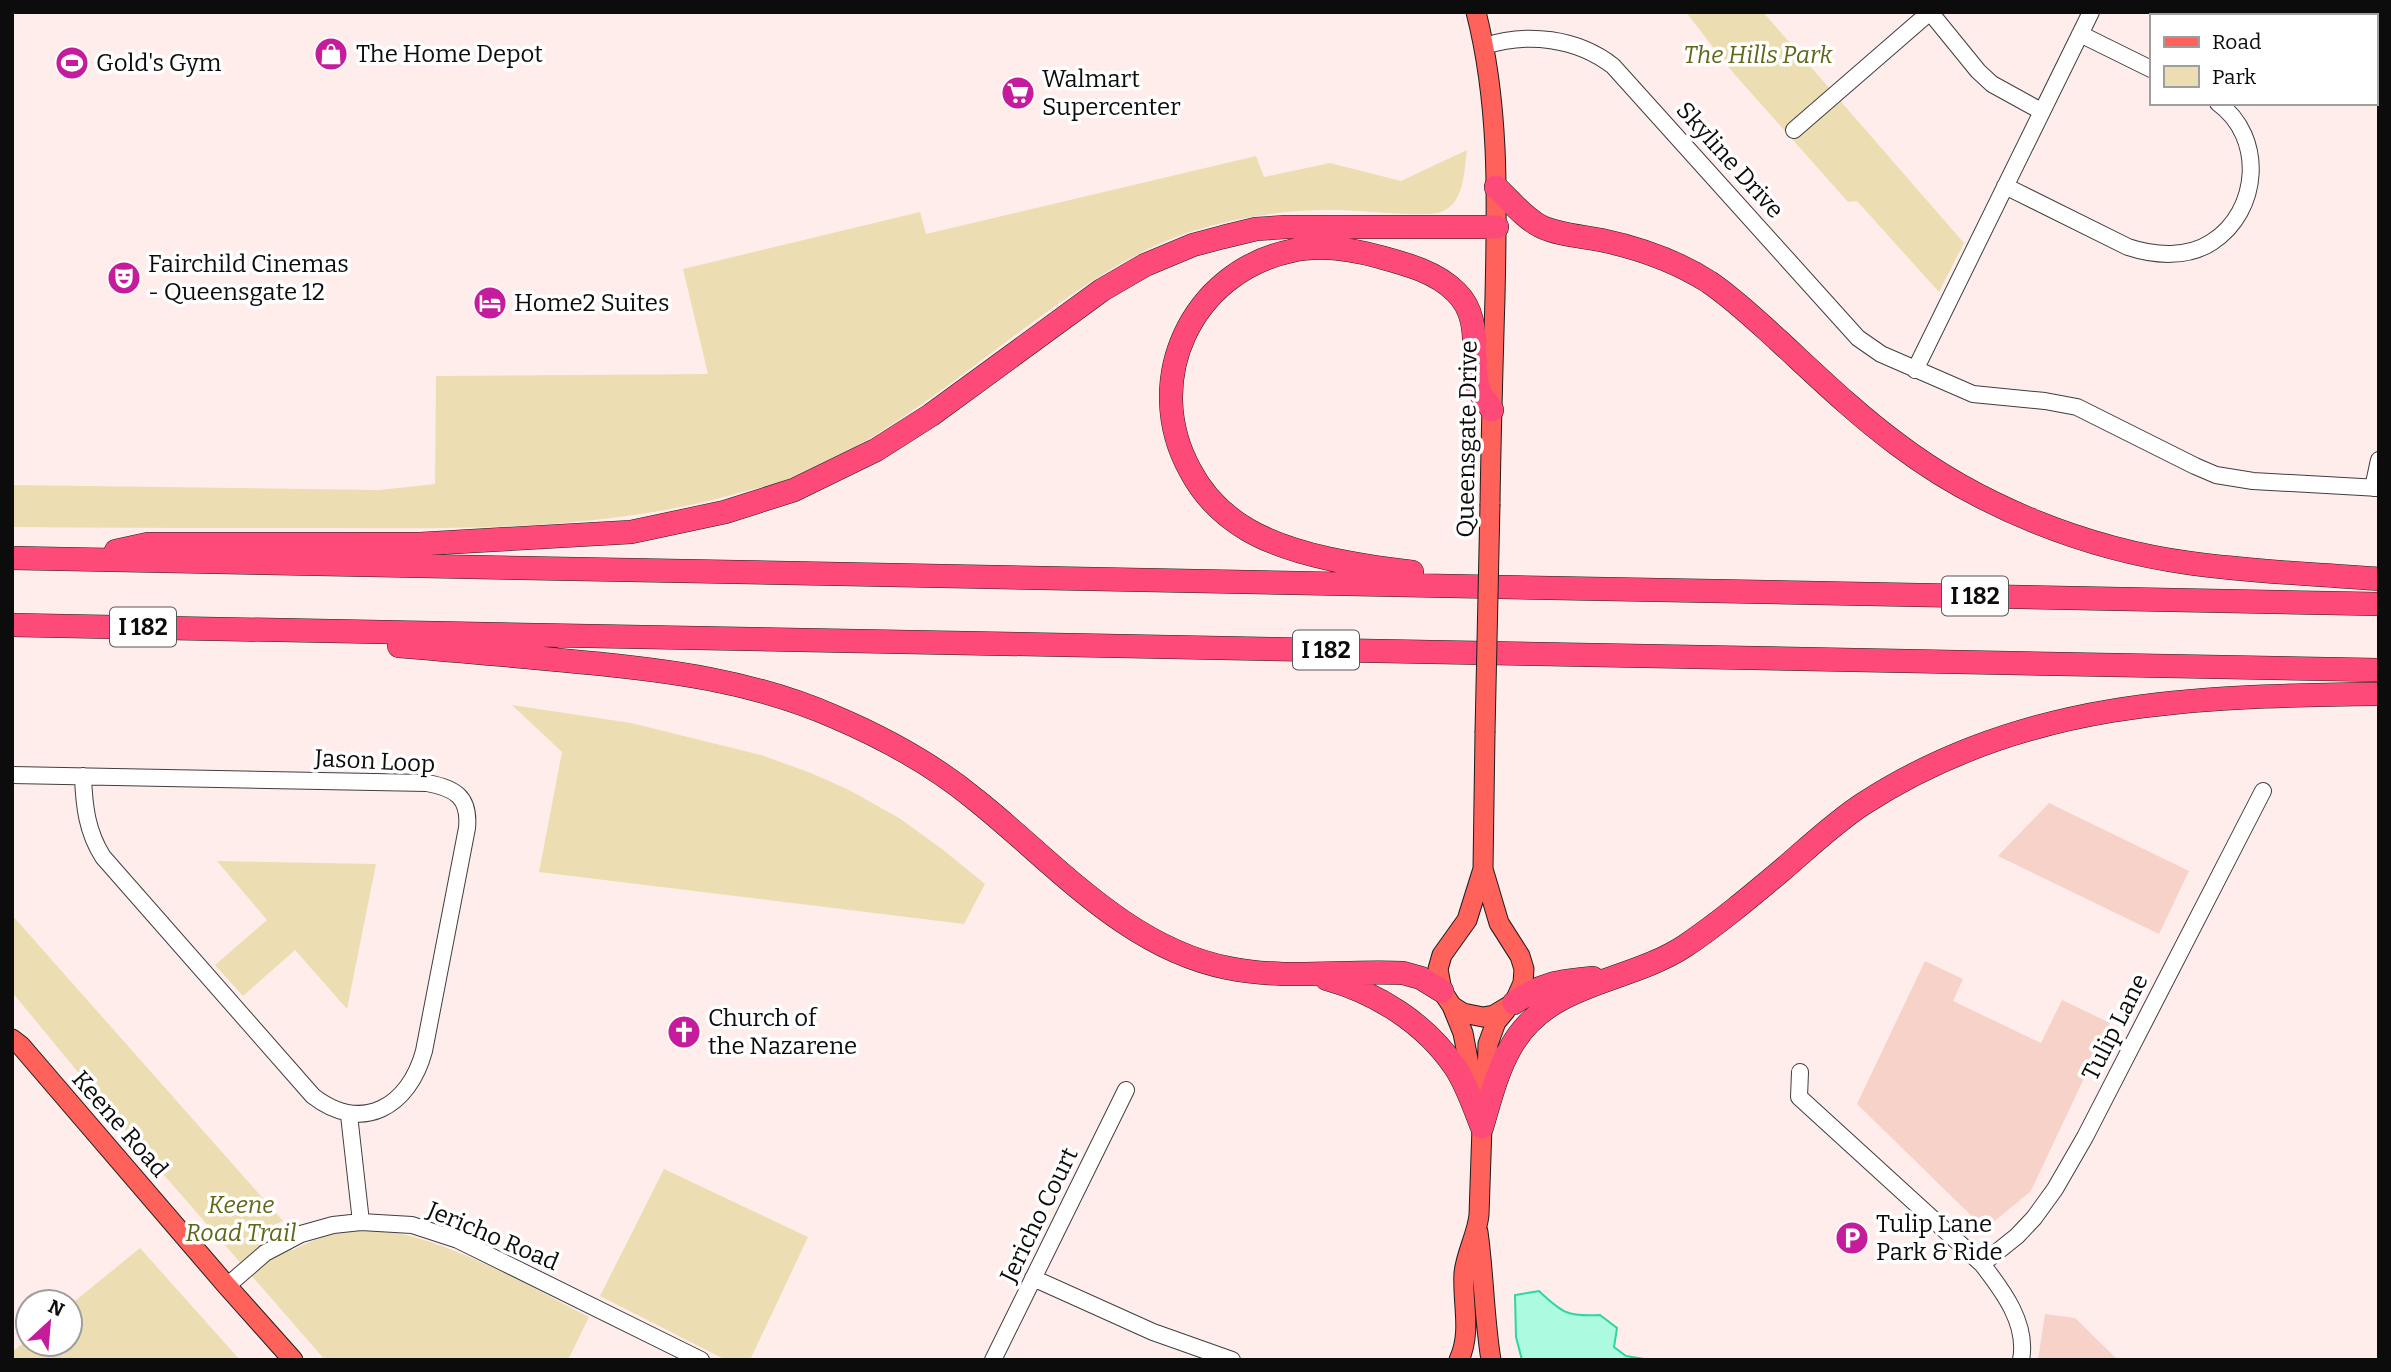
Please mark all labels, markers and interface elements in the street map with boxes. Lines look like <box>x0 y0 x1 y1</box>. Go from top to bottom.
legend <box>2150 14 2377 105</box>
text: Road <box>2212 29 2261 55</box>
shop icon: The Home Depot <box>312 35 350 73</box>
place label: The Home Depot <box>356 40 543 68</box>
park label: The Hills Park <box>1684 41 1833 69</box>
sports icon: Gold's Gym <box>53 44 91 82</box>
place label: Gold's Gym <box>96 49 222 77</box>
text: Park <box>2212 64 2256 90</box>
place label: Walmart Supercenter <box>1042 65 1181 121</box>
supermarket icon: Walmart Supercenter <box>999 74 1037 112</box>
street label: Skyline Drive <box>1671 96 1789 224</box>
place label: Fairchild Cinemas - Queensgate 12 <box>148 250 349 306</box>
theatre icon: Fairchild Cinemas - Queensgate 12 <box>105 259 143 297</box>
hotel icon: Home2 Suites <box>471 284 509 322</box>
place label: Home2 Suites <box>514 289 669 317</box>
street label: Queensgate Drive <box>1451 340 1483 538</box>
road number: I 182 <box>1942 576 2008 616</box>
road number: I 182 <box>110 608 176 646</box>
road number: I 182 <box>1293 630 1359 670</box>
street label: Jason Loop <box>313 744 436 778</box>
street label: Tulip Lane <box>2076 969 2154 1085</box>
place label: Church of the Nazarene <box>708 1004 857 1060</box>
church icon: Church of the Nazarene <box>665 1013 703 1051</box>
street label: Keene Road <box>66 1065 174 1183</box>
street label: Jericho Court <box>994 1143 1084 1288</box>
park label: Keene Road Trail <box>186 1191 297 1247</box>
street label: Jericho Road <box>422 1195 563 1276</box>
place label: Tulip Lane Park & Ride <box>1876 1210 2003 1266</box>
parking icon: Tulip Lane Park & Ride <box>1833 1219 1871 1257</box>
north arrow <box>14 1288 84 1358</box>
text: N <box>45 1295 68 1322</box>

